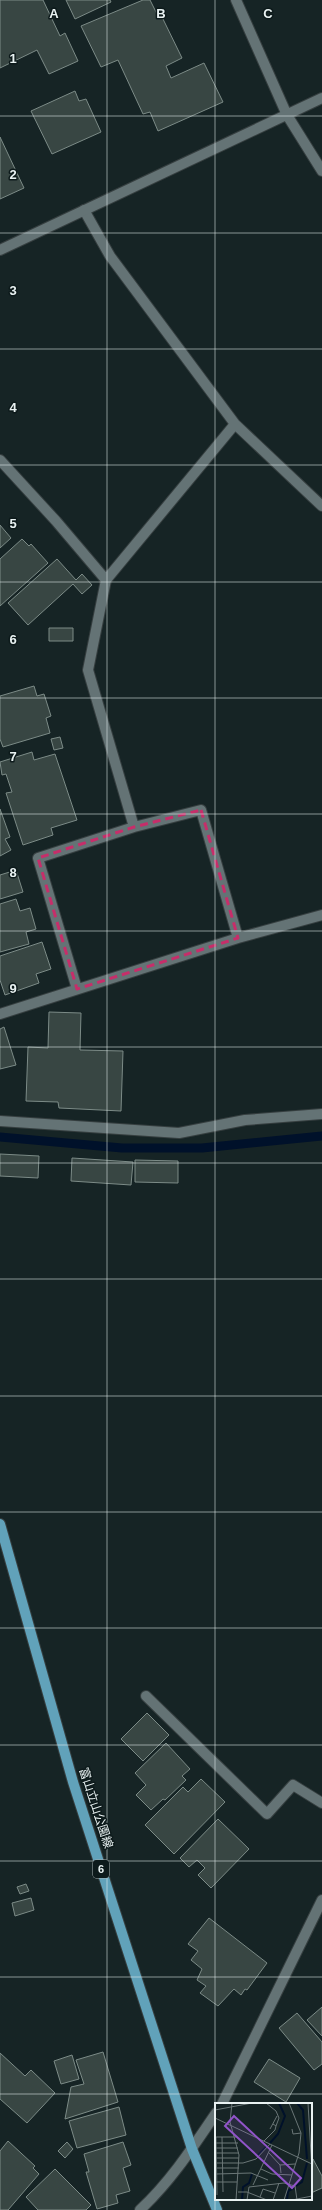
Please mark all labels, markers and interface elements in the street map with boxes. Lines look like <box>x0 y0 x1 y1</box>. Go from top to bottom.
text: A <box>49 6 59 21</box>
text: B <box>156 6 166 21</box>
text: C <box>263 6 273 21</box>
text: 1 <box>9 51 17 66</box>
text: 2 <box>9 167 17 182</box>
text: 3 <box>9 283 17 298</box>
text: 4 <box>9 400 17 415</box>
text: 5 <box>9 516 17 531</box>
text: 6 <box>9 632 17 647</box>
text: 7 <box>9 749 17 764</box>
text: 8 <box>9 865 17 880</box>
text: 9 <box>9 981 17 996</box>
street label: 富山立山公園線 <box>76 1766 116 1850</box>
road number: 6 <box>93 1860 109 1878</box>
inset map <box>215 2103 312 2200</box>

